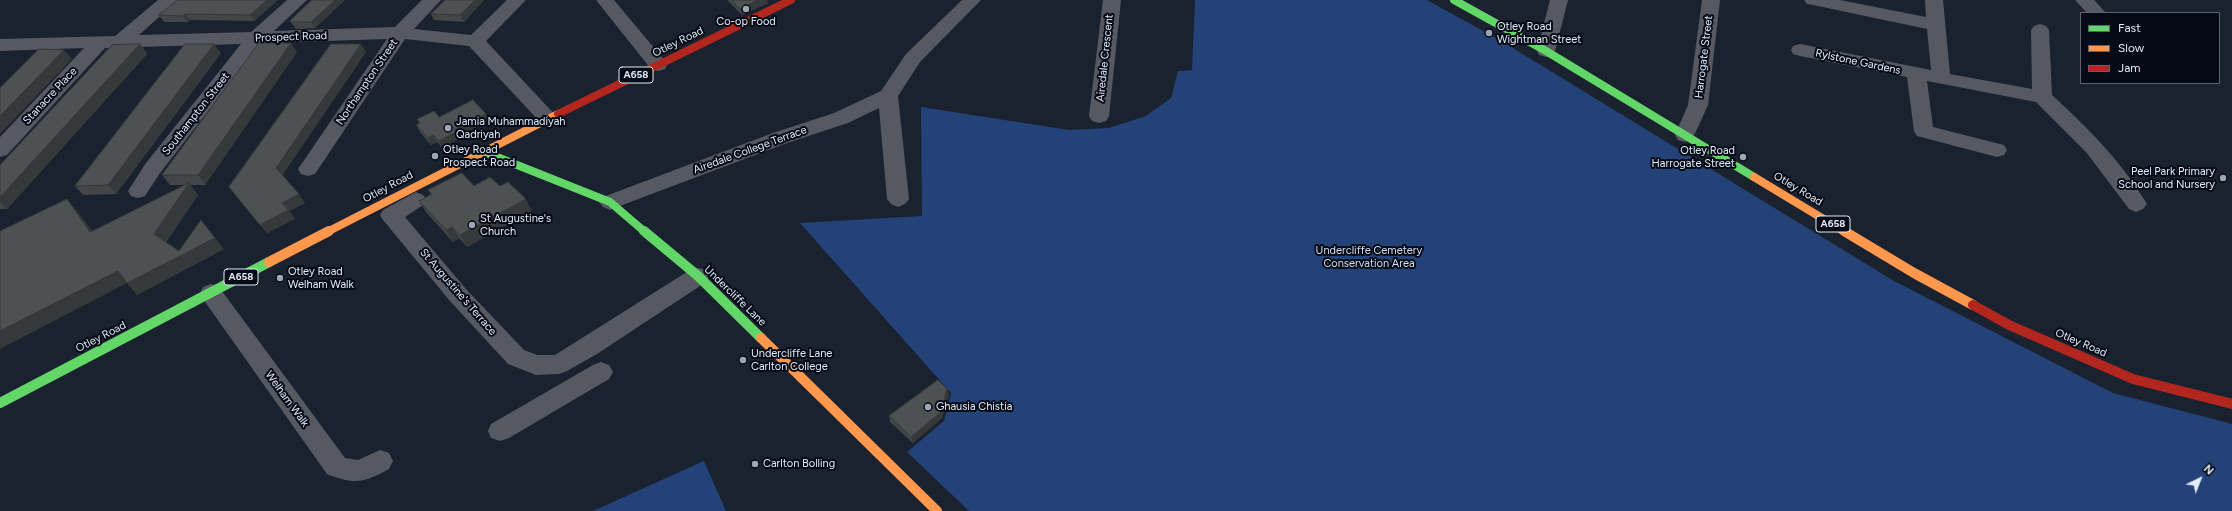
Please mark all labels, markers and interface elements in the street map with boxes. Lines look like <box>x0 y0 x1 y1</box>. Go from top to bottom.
marker: Co-op Food <box>741 4 751 14</box>
legend <box>2080 12 2220 84</box>
street label: Airedale Crescent <box>1094 14 1116 102</box>
place label: Co-op Food <box>716 15 776 29</box>
street label: Harrogate Street <box>1692 15 1716 99</box>
place label: Otley Road Wightman Street <box>1497 20 1581 46</box>
text: Fast <box>2118 21 2141 35</box>
street label: Otley Road <box>650 24 706 60</box>
marker: Otley Road Wightman Street <box>1484 28 1494 38</box>
street label: Prospect Road <box>255 29 327 45</box>
street label: Northampton Street <box>333 37 401 127</box>
text: Slow <box>2118 41 2144 55</box>
street label: Rylstone Gardens <box>1814 47 1902 77</box>
text: Jam <box>2118 61 2141 75</box>
street label: Stanacre Place <box>20 65 80 127</box>
road number: A658 <box>619 67 653 83</box>
street label: Southampton Street <box>160 70 232 158</box>
place label: Jamia Muhammadiyah Qadriyah <box>456 115 565 141</box>
marker: Jamia Muhammadiyah Qadriyah <box>443 123 453 133</box>
street label: Airedale College Terrace <box>692 123 808 177</box>
place label: Otley Road Prospect Road <box>443 143 515 169</box>
place label: Otley Road Harrogate Street <box>1652 144 1735 170</box>
marker: Otley Road Prospect Road <box>430 151 440 161</box>
marker: Otley Road Harrogate Street <box>1738 152 1748 162</box>
place label: Peel Park Primary School and Nursery <box>2118 165 2215 191</box>
street label: Otley Road <box>361 168 415 206</box>
street label: Otley Road <box>1771 169 1825 209</box>
marker: Peel Park Primary School and Nursery <box>2218 173 2228 183</box>
place label: St Augustine's Church <box>480 212 551 238</box>
road number: A658 <box>1816 216 1850 232</box>
marker: St Augustine's Church <box>467 220 477 230</box>
park label: Undercliffe Cemetery Conservation Area <box>1316 244 1422 270</box>
street label: St Augustine's Terrace <box>417 246 499 338</box>
street label: Undercliffe Lane <box>701 263 769 329</box>
place label: Otley Road Welham Walk <box>288 265 354 291</box>
road number: A658 <box>224 269 258 285</box>
marker: Otley Road Welham Walk <box>275 273 285 283</box>
street label: Otley Road <box>74 319 128 355</box>
street label: Otley Road <box>2053 326 2109 360</box>
place label: Undercliffe Lane Carlton College <box>751 347 832 373</box>
marker: Undercliffe Lane Carlton College <box>738 355 748 365</box>
street label: Welham Walk <box>262 368 312 430</box>
place label: Ghausia Chistia <box>936 400 1012 414</box>
marker: Ghausia Chistia <box>923 402 933 412</box>
place label: Carlton Bolling <box>763 457 835 471</box>
marker: Carlton Bolling <box>750 459 760 469</box>
north arrow <box>2180 459 2220 499</box>
text: N <box>2201 462 2216 478</box>

